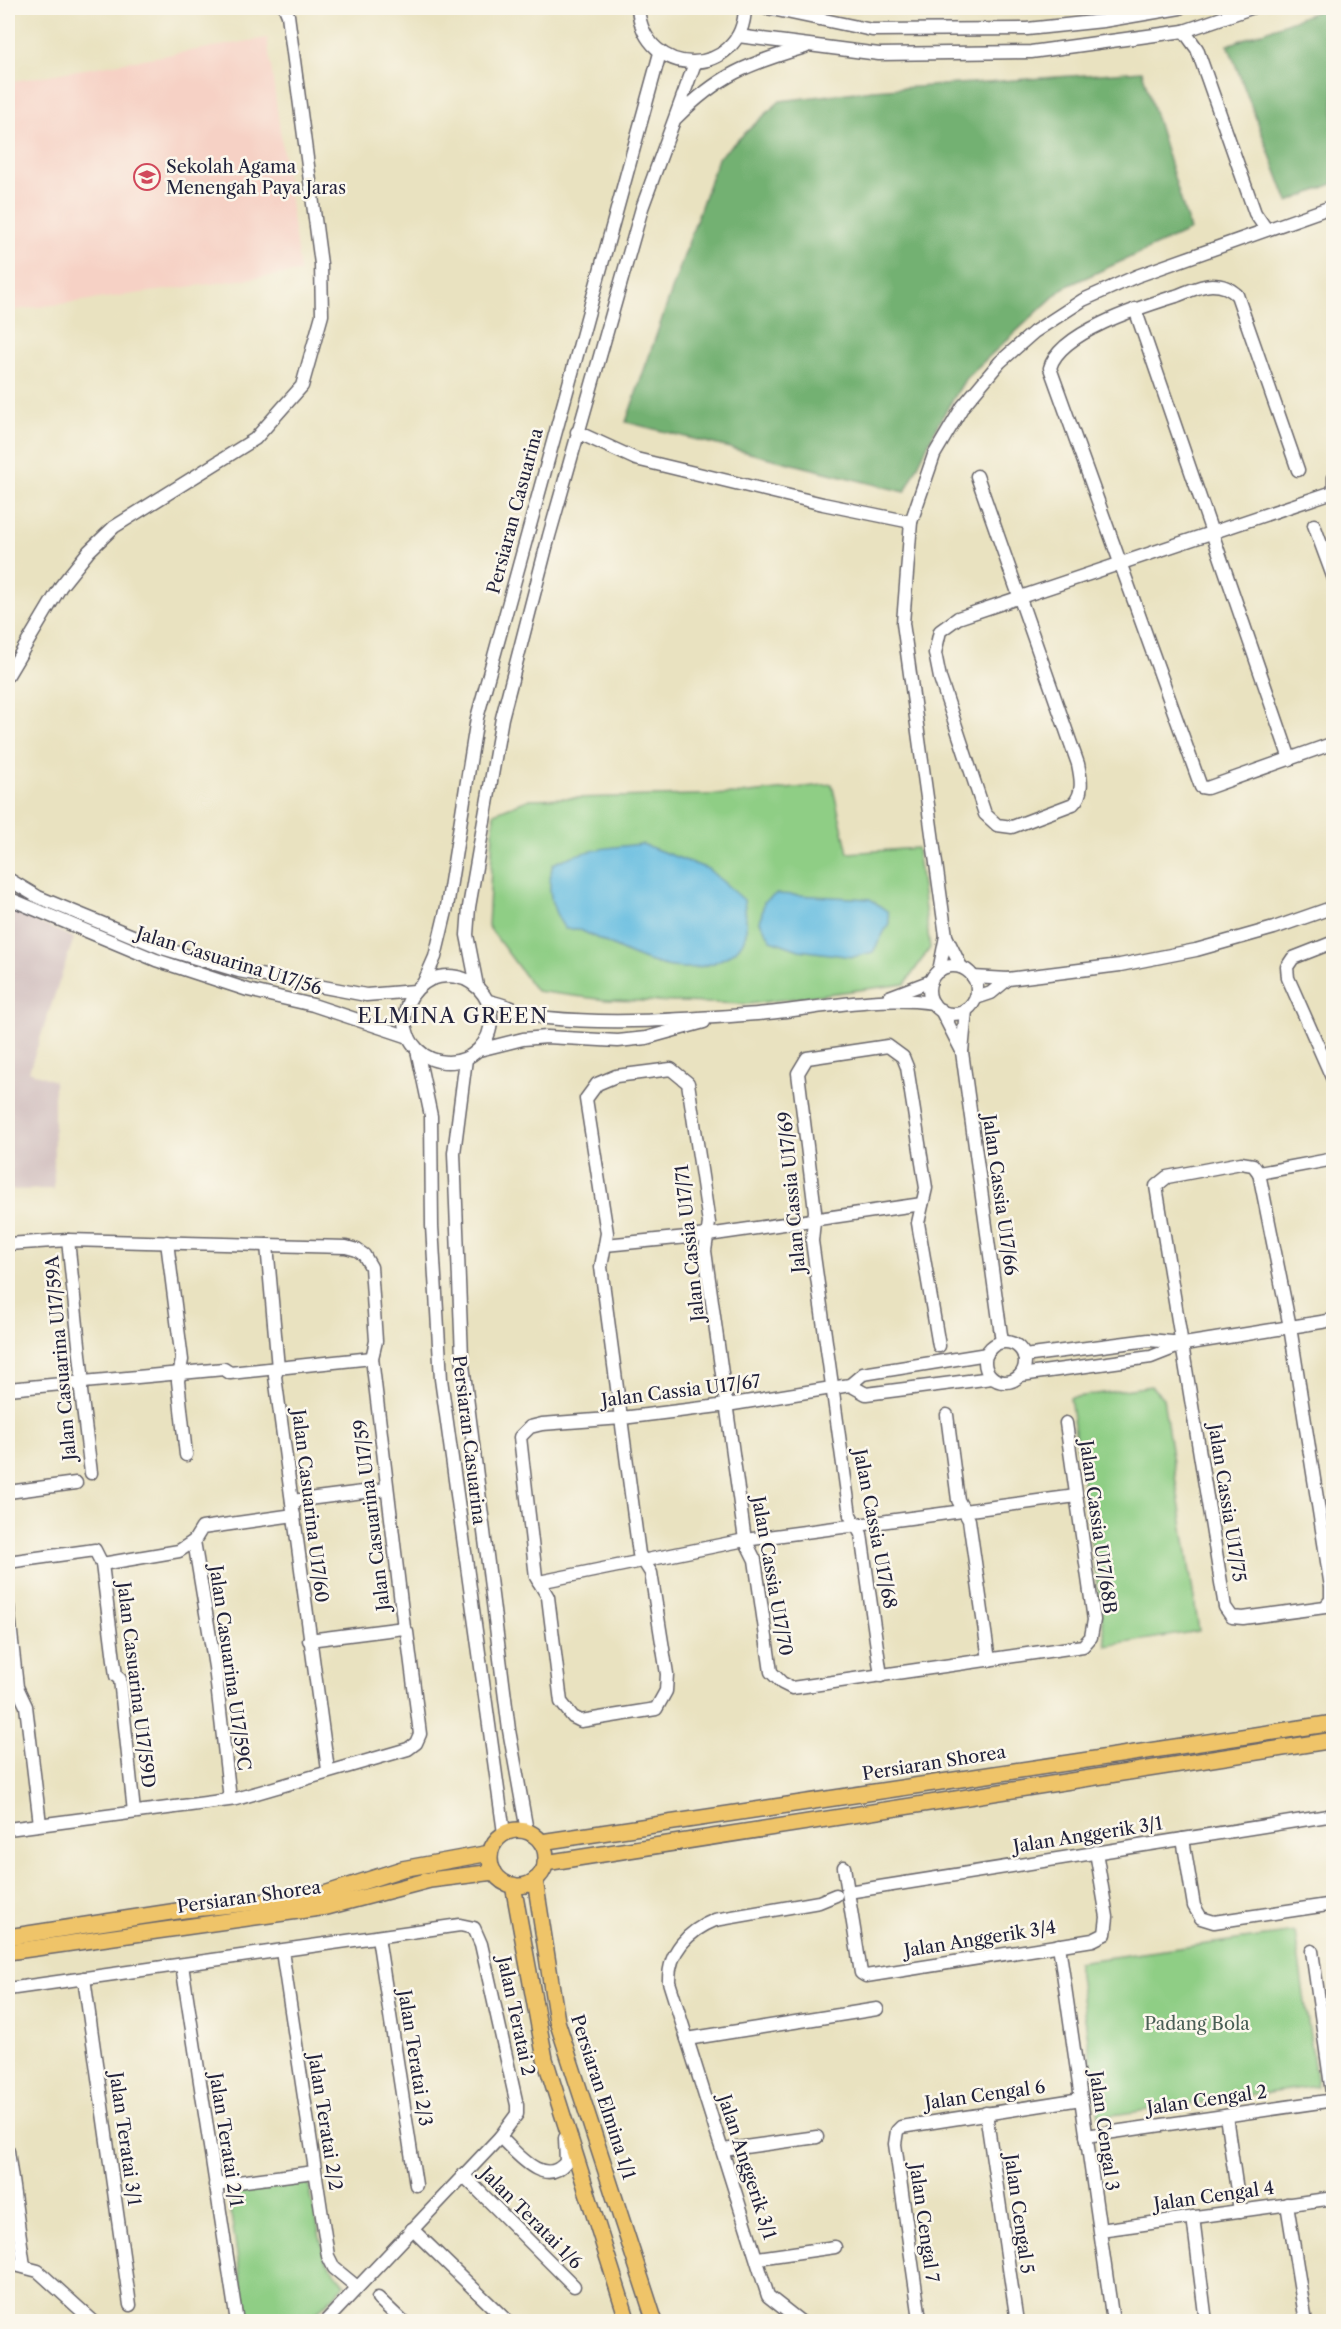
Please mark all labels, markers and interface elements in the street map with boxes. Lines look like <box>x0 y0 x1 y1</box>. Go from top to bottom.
place label: Sekolah Agama Menengah Paya Jaras <box>166 156 346 199</box>
school or university icon: Sekolah Agama Menengah Paya Jaras <box>132 162 162 192</box>
street label: Persiaran Casuarina <box>482 425 548 596</box>
street label: Jalan Casuarina U17/56 <box>131 921 325 1000</box>
district label: ELMINA GREEN <box>357 1003 549 1028</box>
street label: Jalan Cassia U17/69 <box>774 1110 810 1277</box>
street label: Jalan Cassia U17/66 <box>977 1110 1022 1277</box>
street label: Jalan Cassia U17/71 <box>671 1163 710 1326</box>
street label: Jalan Casuarina U17/59A <box>41 1254 81 1464</box>
street label: Persiaran Casuarina <box>448 1354 490 1526</box>
street label: Jalan Cassia U17/67 <box>597 1370 762 1412</box>
street label: Jalan Casuarina U17/60 <box>287 1405 333 1604</box>
street label: Jalan Casuarina U17/59 <box>349 1418 395 1615</box>
street label: Jalan Cassia U17/75 <box>1203 1419 1250 1584</box>
street label: Jalan Cassia U17/68B <box>1075 1436 1121 1615</box>
street label: Jalan Cassia U17/68 <box>848 1444 901 1611</box>
street label: Jalan Cassia U17/70 <box>747 1492 797 1658</box>
street label: Jalan Casuarina U17/59C <box>204 1561 255 1772</box>
street label: Jalan Casuarina U17/59D <box>112 1578 160 1789</box>
street label: Persiaran Shorea <box>861 1741 1008 1785</box>
street label: Jalan Anggerik 3/1 <box>1009 1812 1165 1858</box>
street label: Persiaran Shorea <box>176 1876 323 1918</box>
street label: Jalan Anggerik 3/4 <box>900 1916 1058 1962</box>
street label: Jalan Teratai 2 <box>492 1951 539 2078</box>
street label: Jalan Teratai 2/3 <box>393 1985 437 2128</box>
street label: Persiaran Elmina 1/1 <box>566 2012 640 2183</box>
park label: Padang Bola <box>1144 2013 1250 2035</box>
street label: Jalan Teratai 2/2 <box>303 2049 347 2192</box>
street label: Jalan Cengal 3 <box>1084 2067 1123 2192</box>
street label: Jalan Teratai 3/1 <box>104 2068 145 2208</box>
street label: Jalan Teratai 2/1 <box>204 2068 248 2209</box>
street label: Jalan Cengal 6 <box>920 2076 1047 2115</box>
street label: Jalan Cengal 2 <box>1142 2081 1269 2120</box>
street label: Jalan Anggerik 3/1 <box>712 2089 781 2243</box>
street label: Jalan Cengal 5 <box>999 2150 1038 2275</box>
street label: Jalan Cengal 7 <box>904 2159 943 2284</box>
street label: Jalan Teratai 1/6 <box>473 2160 587 2274</box>
street label: Jalan Cengal 4 <box>1149 2177 1276 2216</box>

